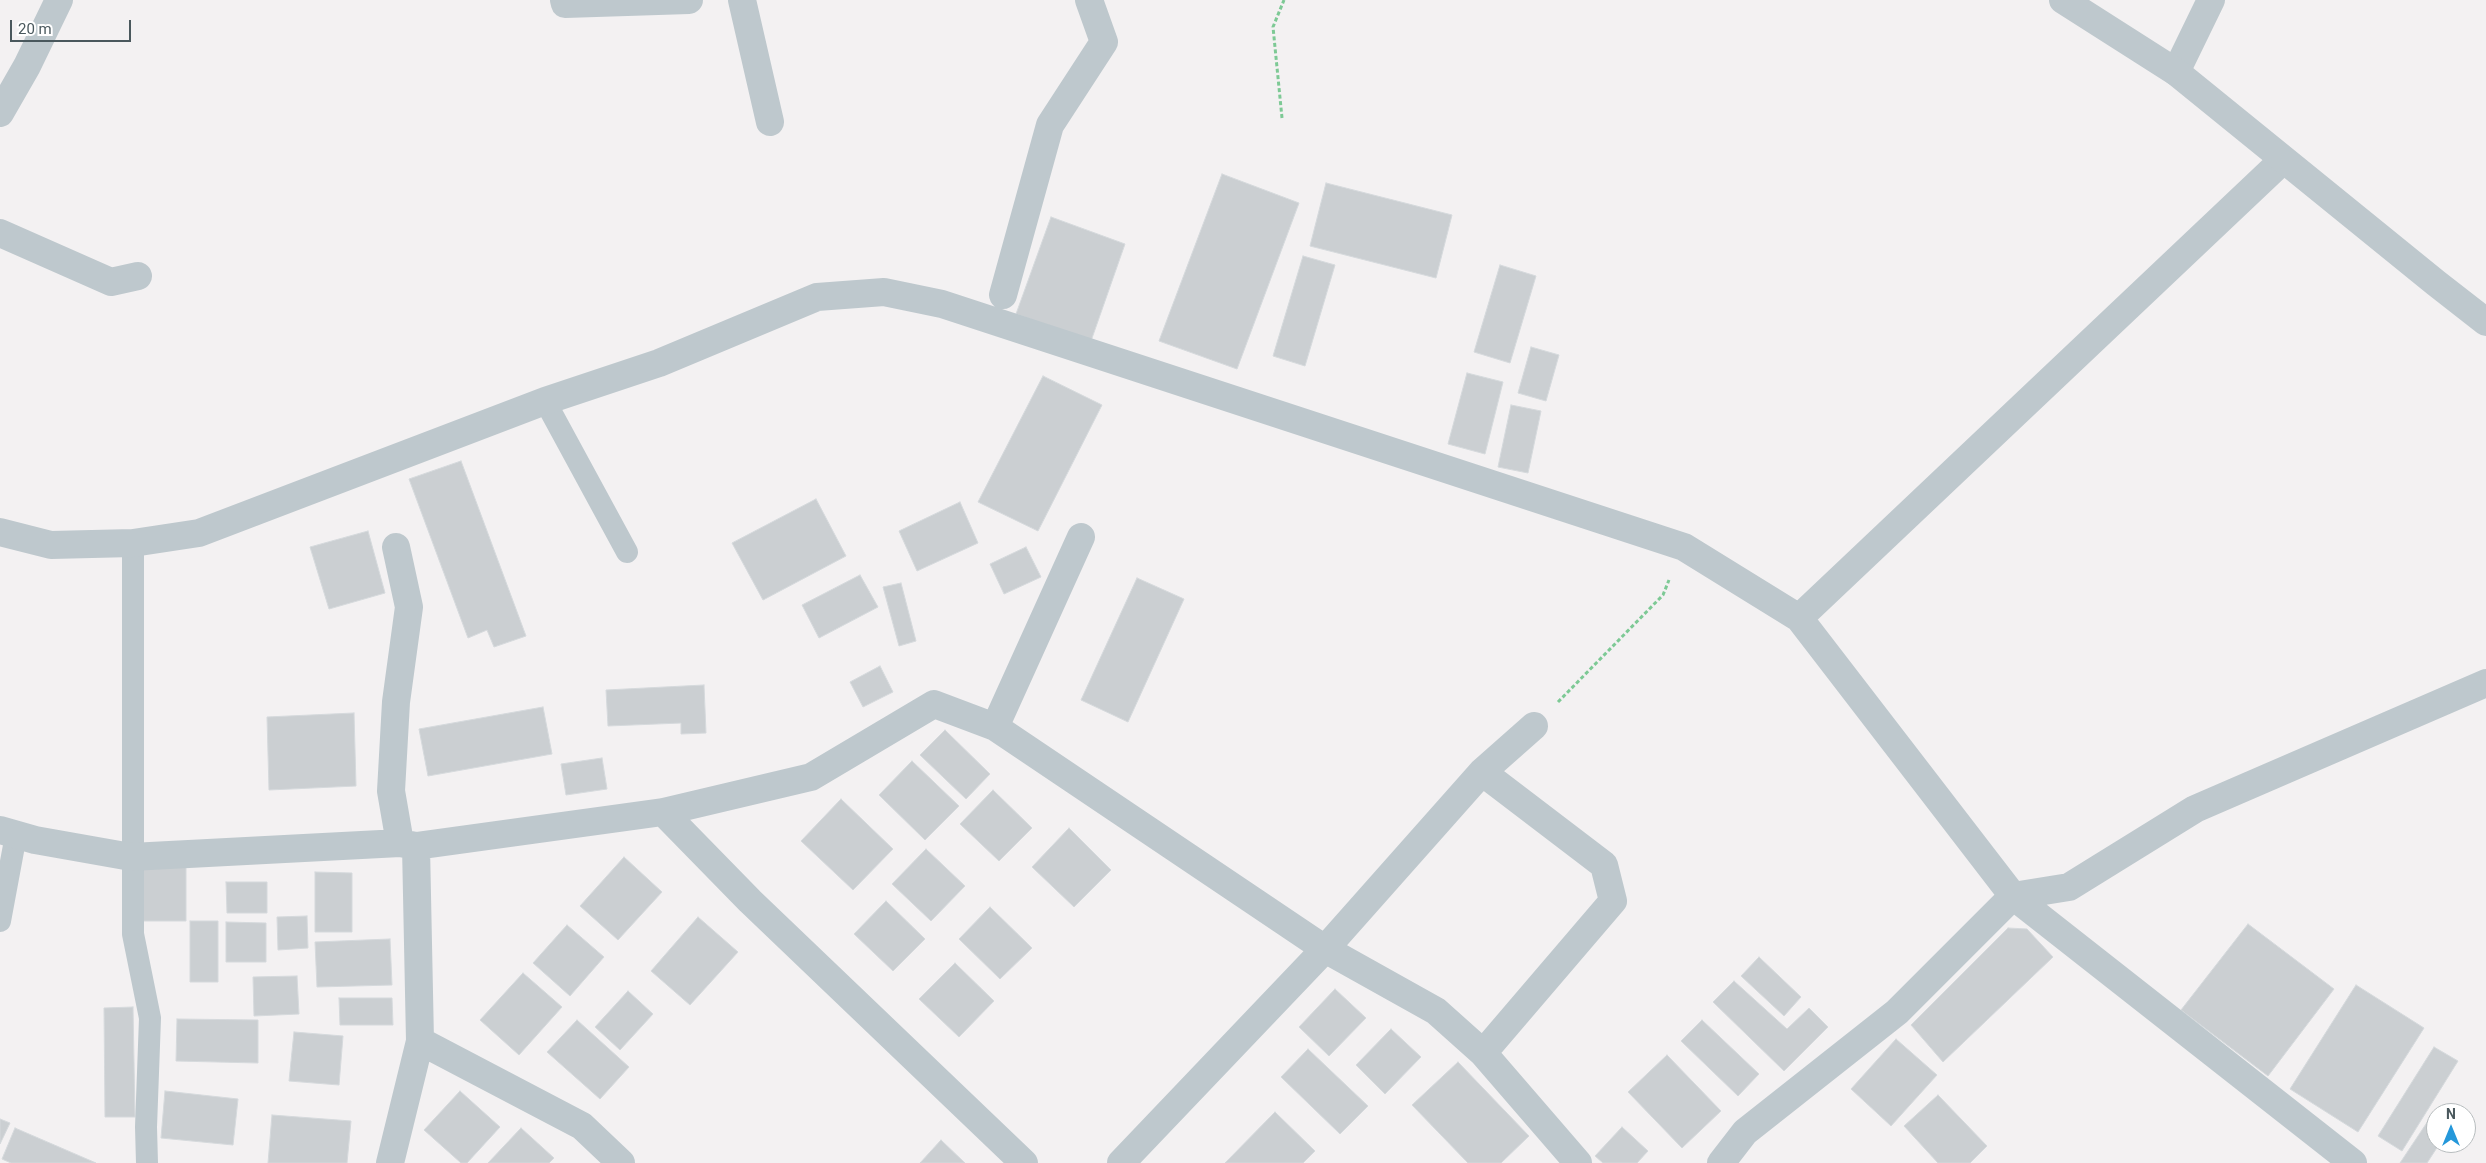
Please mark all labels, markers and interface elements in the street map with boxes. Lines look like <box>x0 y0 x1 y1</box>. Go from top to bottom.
scale bar <box>12 10 134 42</box>
text: 20 m <box>18 20 52 38</box>
north arrow <box>2426 1103 2476 1153</box>
text: N <box>2446 1106 2456 1122</box>

